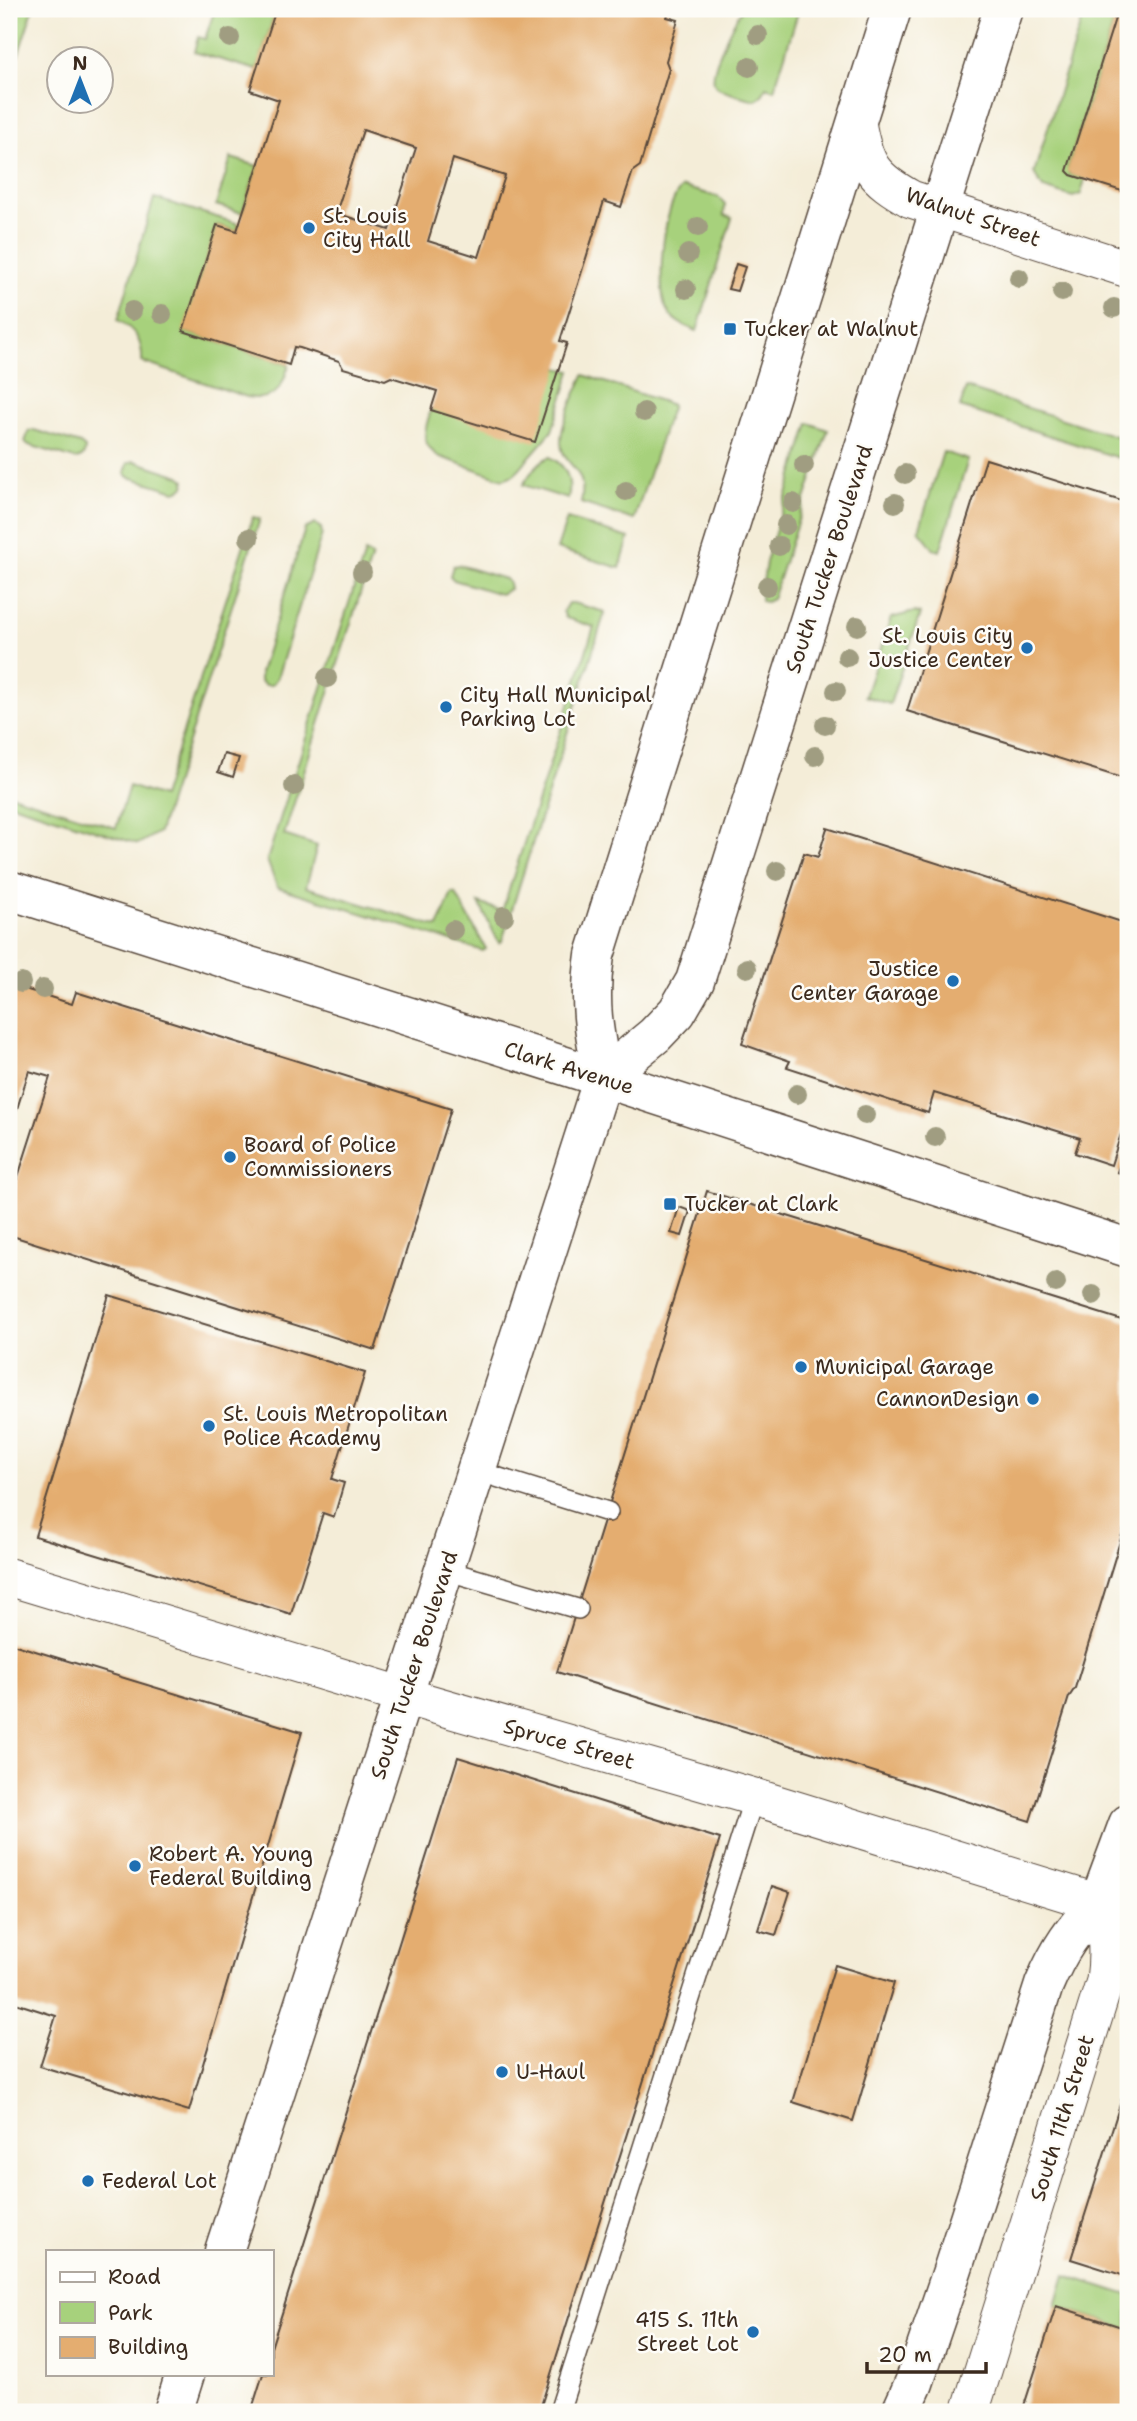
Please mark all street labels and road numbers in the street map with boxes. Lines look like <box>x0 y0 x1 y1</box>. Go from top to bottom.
street label: Walnut Street <box>902 181 1044 253</box>
street label: South Tucker Boulevard <box>779 441 879 677</box>
street label: Clark Avenue <box>501 1035 637 1101</box>
street label: South Tucker Boulevard <box>364 1547 464 1783</box>
street label: Spruce Street <box>500 1712 638 1776</box>
street label: South 11th Street <box>1023 2031 1101 2205</box>

